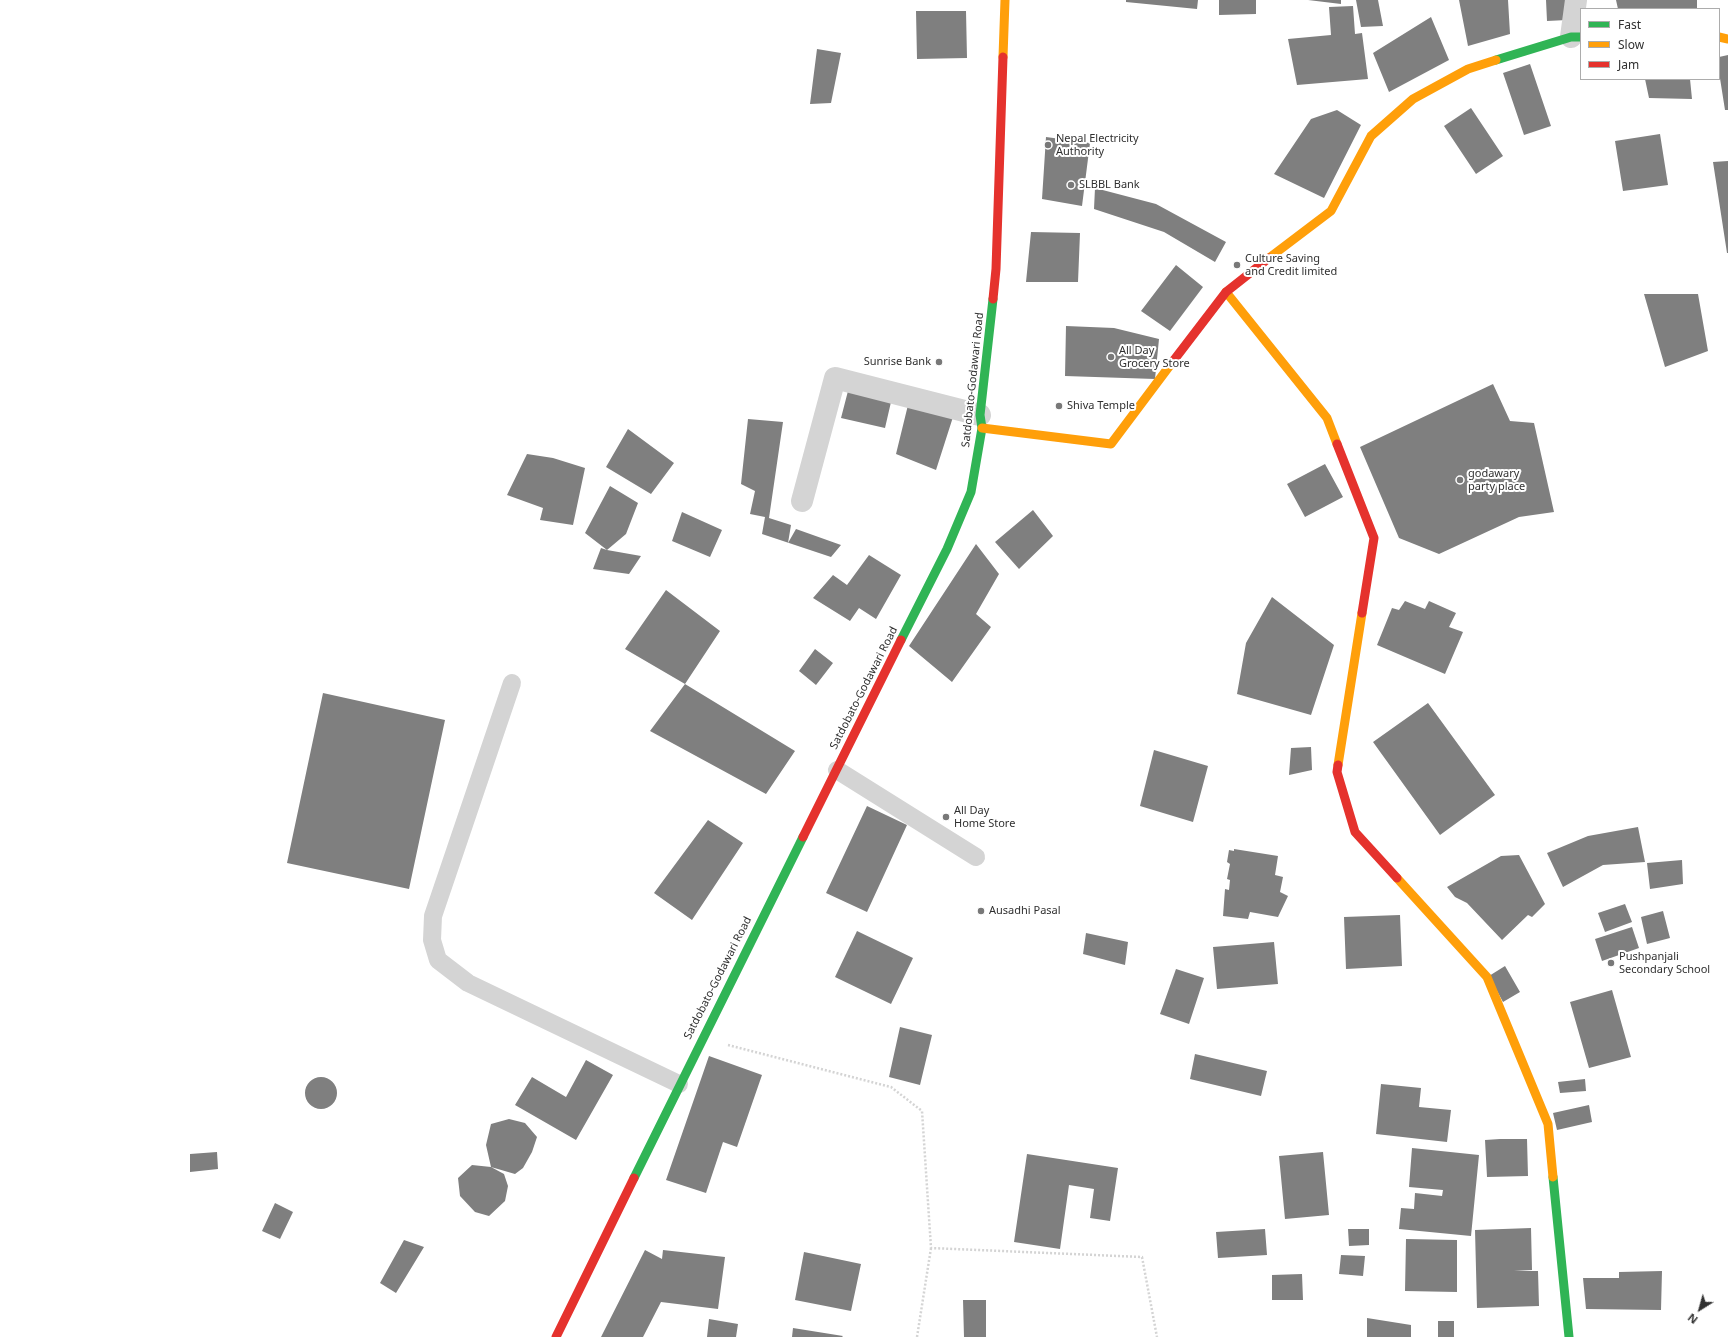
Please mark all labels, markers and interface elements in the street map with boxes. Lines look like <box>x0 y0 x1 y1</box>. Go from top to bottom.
legend <box>1580 8 1720 80</box>
text: Fast <box>1618 16 1641 33</box>
text: Slow <box>1618 36 1644 53</box>
text: Jam <box>1618 56 1639 73</box>
place label: Nepal Electricity Authority <box>1056 132 1139 158</box>
marker: Nepal Electricity Authority <box>1043 140 1053 150</box>
place label: SLBBL Bank <box>1079 178 1140 192</box>
marker: SLBBL Bank <box>1066 180 1076 190</box>
place label: Culture Saving and Credit limited <box>1245 252 1337 278</box>
marker: Culture Saving and Credit limited <box>1232 260 1242 270</box>
street label: Satdobato-Godawari Road <box>959 312 987 448</box>
place label: All Day Grocery Store <box>1119 344 1190 370</box>
marker: All Day Grocery Store <box>1106 352 1116 362</box>
place label: Sunrise Bank <box>864 355 931 369</box>
marker: Sunrise Bank <box>934 357 944 367</box>
place label: Shiva Temple <box>1067 399 1135 413</box>
marker: Shiva Temple <box>1054 401 1064 411</box>
place label: godawary party place <box>1468 467 1525 493</box>
marker: godawary party place <box>1455 475 1465 485</box>
street label: Satdobato-Godawari Road <box>827 625 901 751</box>
place label: All Day Home Store <box>954 804 1015 830</box>
marker: All Day Home Store <box>941 812 951 822</box>
place label: Ausadhi Pasal <box>989 904 1061 918</box>
marker: Ausadhi Pasal <box>976 906 986 916</box>
street label: Satdobato-Godawari Road <box>681 915 755 1041</box>
place label: Pushpanjali Secondary School <box>1619 950 1710 976</box>
marker: Pushpanjali Secondary School <box>1606 958 1616 968</box>
north arrow <box>1680 1289 1720 1329</box>
text: N <box>1684 1310 1701 1328</box>

